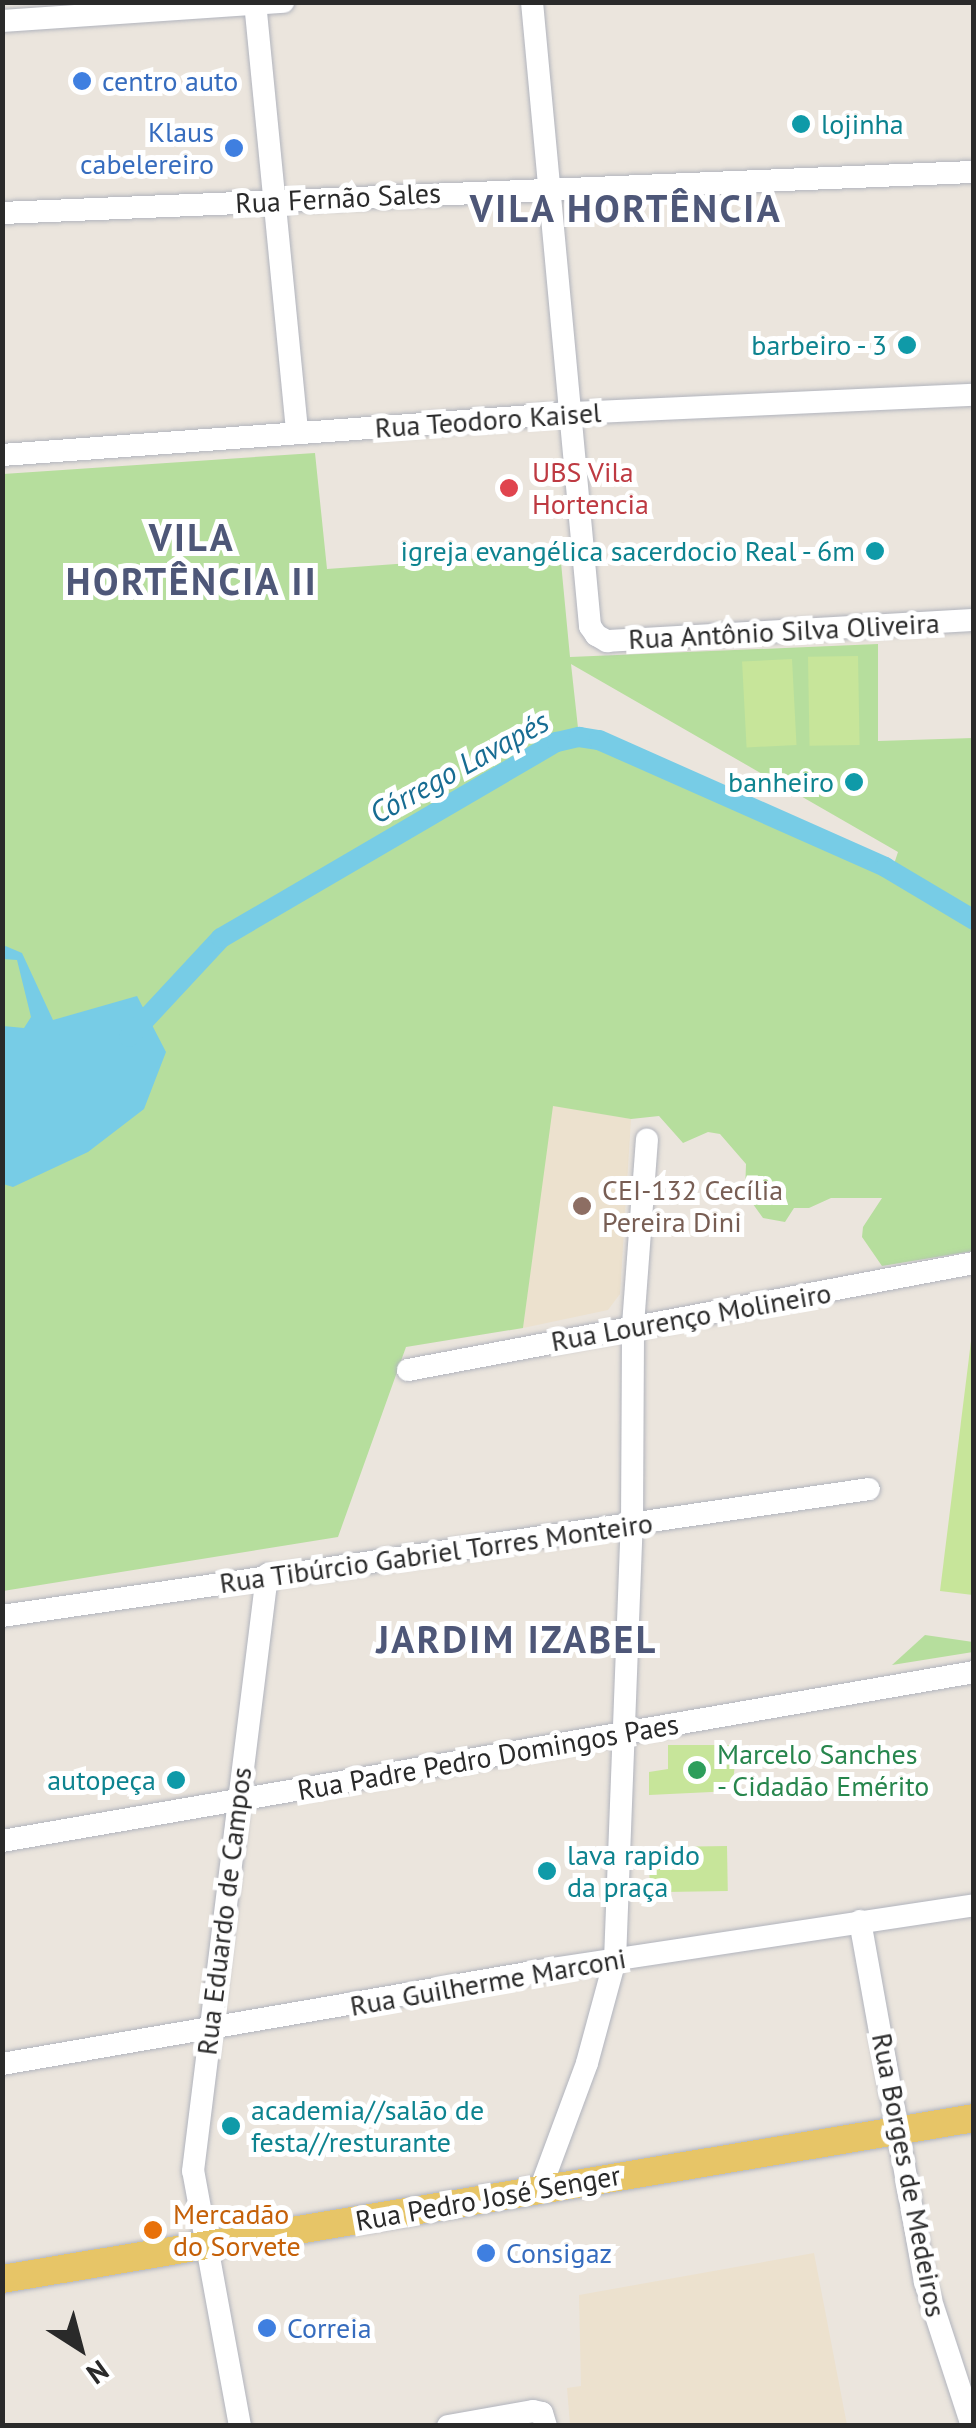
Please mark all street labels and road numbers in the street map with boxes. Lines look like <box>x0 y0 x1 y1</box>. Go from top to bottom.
street label: Rua Fernão Sales <box>234 176 442 220</box>
street label: Rua Teodoro Kaisel <box>373 395 603 445</box>
street label: Rua Antônio Silva Oliveira <box>627 606 941 656</box>
street label: Rua Lourenço Molineiro <box>548 1276 834 1358</box>
street label: Rua Tibúrcio Gabriel Torres Monteiro <box>216 1506 656 1600</box>
street label: Rua Padre Pedro Domingos Paes <box>295 1707 681 1807</box>
street label: Rua Eduardo de Campos <box>190 1765 258 2057</box>
street label: Rua Guilherme Marconi <box>347 1941 629 2023</box>
street label: Rua Borges de Medeiros <box>865 2030 953 2320</box>
street label: Rua Pedro José Senger <box>353 2158 623 2238</box>

